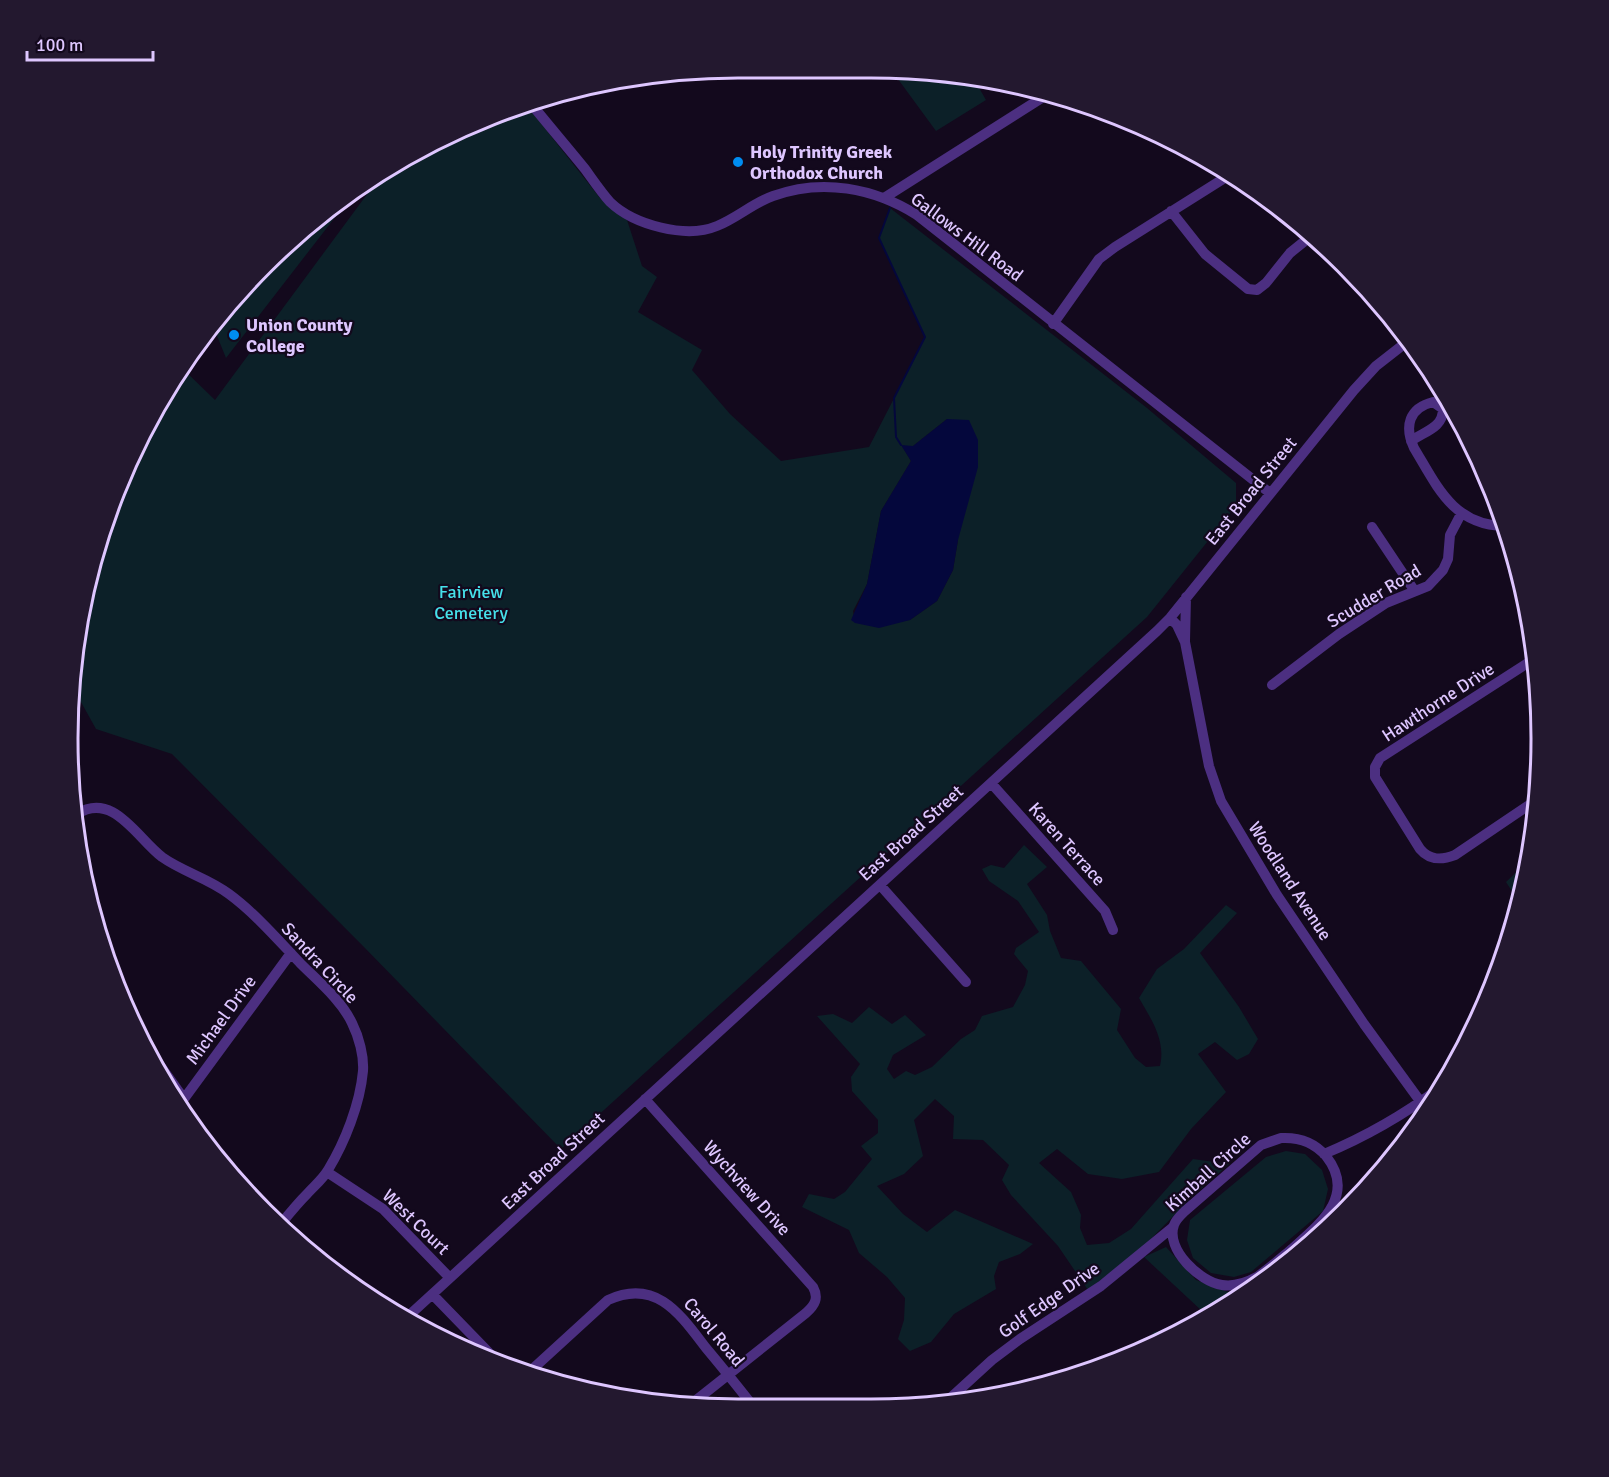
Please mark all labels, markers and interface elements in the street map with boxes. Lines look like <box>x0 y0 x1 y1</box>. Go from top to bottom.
scale bar <box>27 24 153 62</box>
text: 100 m <box>36 34 83 56</box>
place label: Holy Trinity Greek Orthodox Church <box>750 141 893 184</box>
marker: Holy Trinity Greek Orthodox Church <box>731 155 745 169</box>
street label: Gallows Hill Road <box>907 188 1027 286</box>
place label: Union County College <box>246 314 352 357</box>
marker: Union County College <box>227 328 241 342</box>
street label: East Broad Street <box>1201 432 1301 550</box>
street label: Scudder Road <box>1323 559 1425 633</box>
park label: Fairview Cemetery <box>434 581 508 624</box>
street label: Hawthorne Drive <box>1378 658 1498 746</box>
street label: East Broad Street <box>854 780 968 886</box>
street label: Karen Terrace <box>1024 798 1110 890</box>
street label: Woodland Avenue <box>1243 818 1337 944</box>
street label: Sandra Circle <box>277 918 363 1008</box>
street label: Michael Drive <box>181 971 261 1069</box>
street label: East Broad Street <box>497 1108 609 1214</box>
street label: Kimball Circle <box>1161 1128 1255 1216</box>
street label: Wychview Drive <box>699 1136 795 1240</box>
street label: West Court <box>378 1185 454 1259</box>
street label: Golf Edge Drive <box>994 1257 1104 1343</box>
street label: Carol Road <box>679 1293 749 1371</box>

